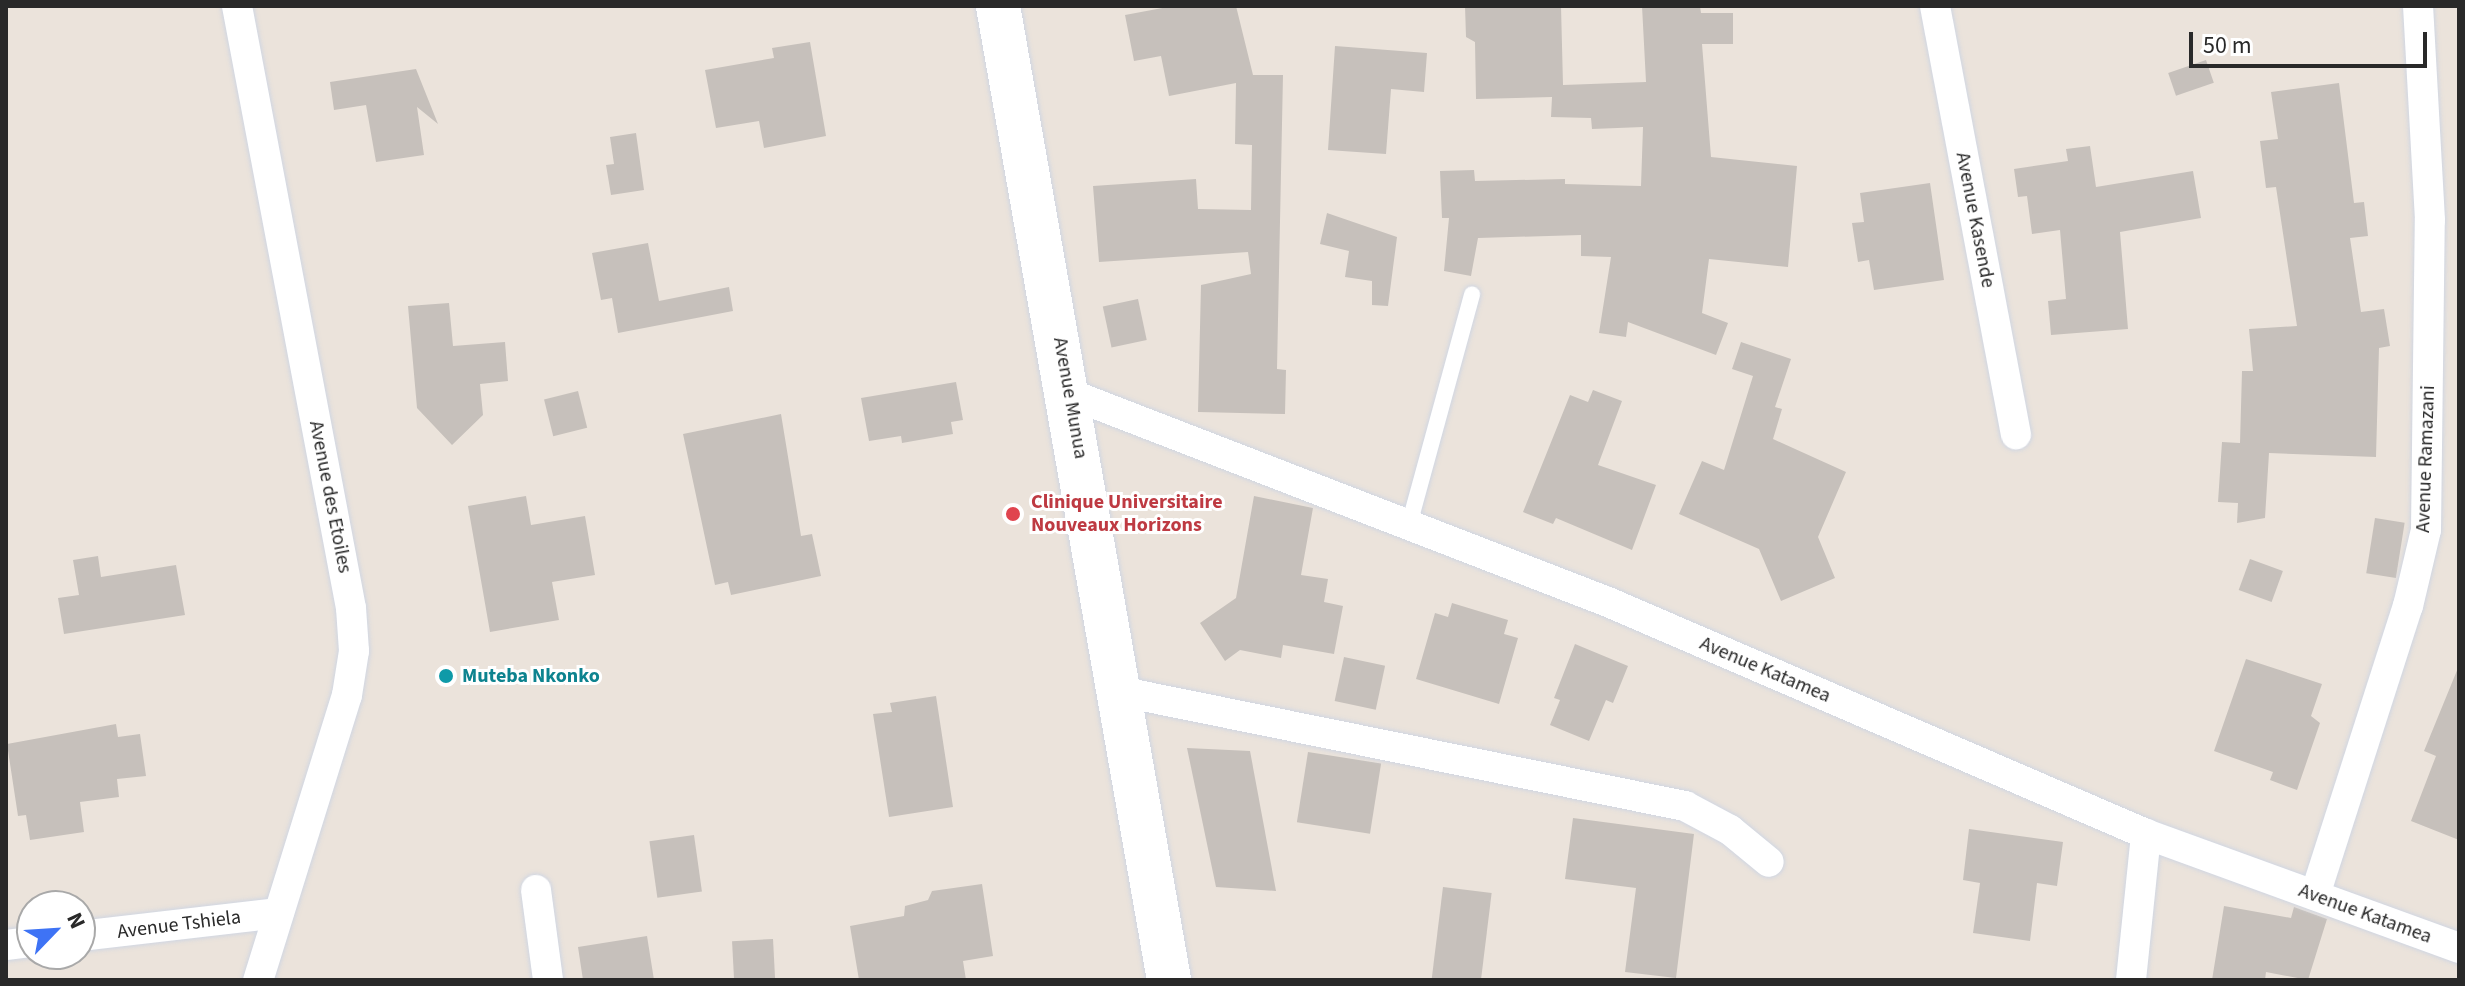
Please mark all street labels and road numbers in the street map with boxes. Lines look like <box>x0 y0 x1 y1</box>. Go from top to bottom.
street label: Avenue Kasende <box>1950 150 2000 290</box>
street label: Avenue Munua <box>1048 335 1092 461</box>
street label: Avenue Ramazani <box>2411 385 2441 533</box>
street label: Avenue des Etoiles <box>303 419 357 575</box>
street label: Avenue Katamea <box>1696 632 1834 708</box>
street label: Avenue Katamea <box>2295 879 2435 949</box>
street label: Avenue Tshiela <box>116 906 242 944</box>

